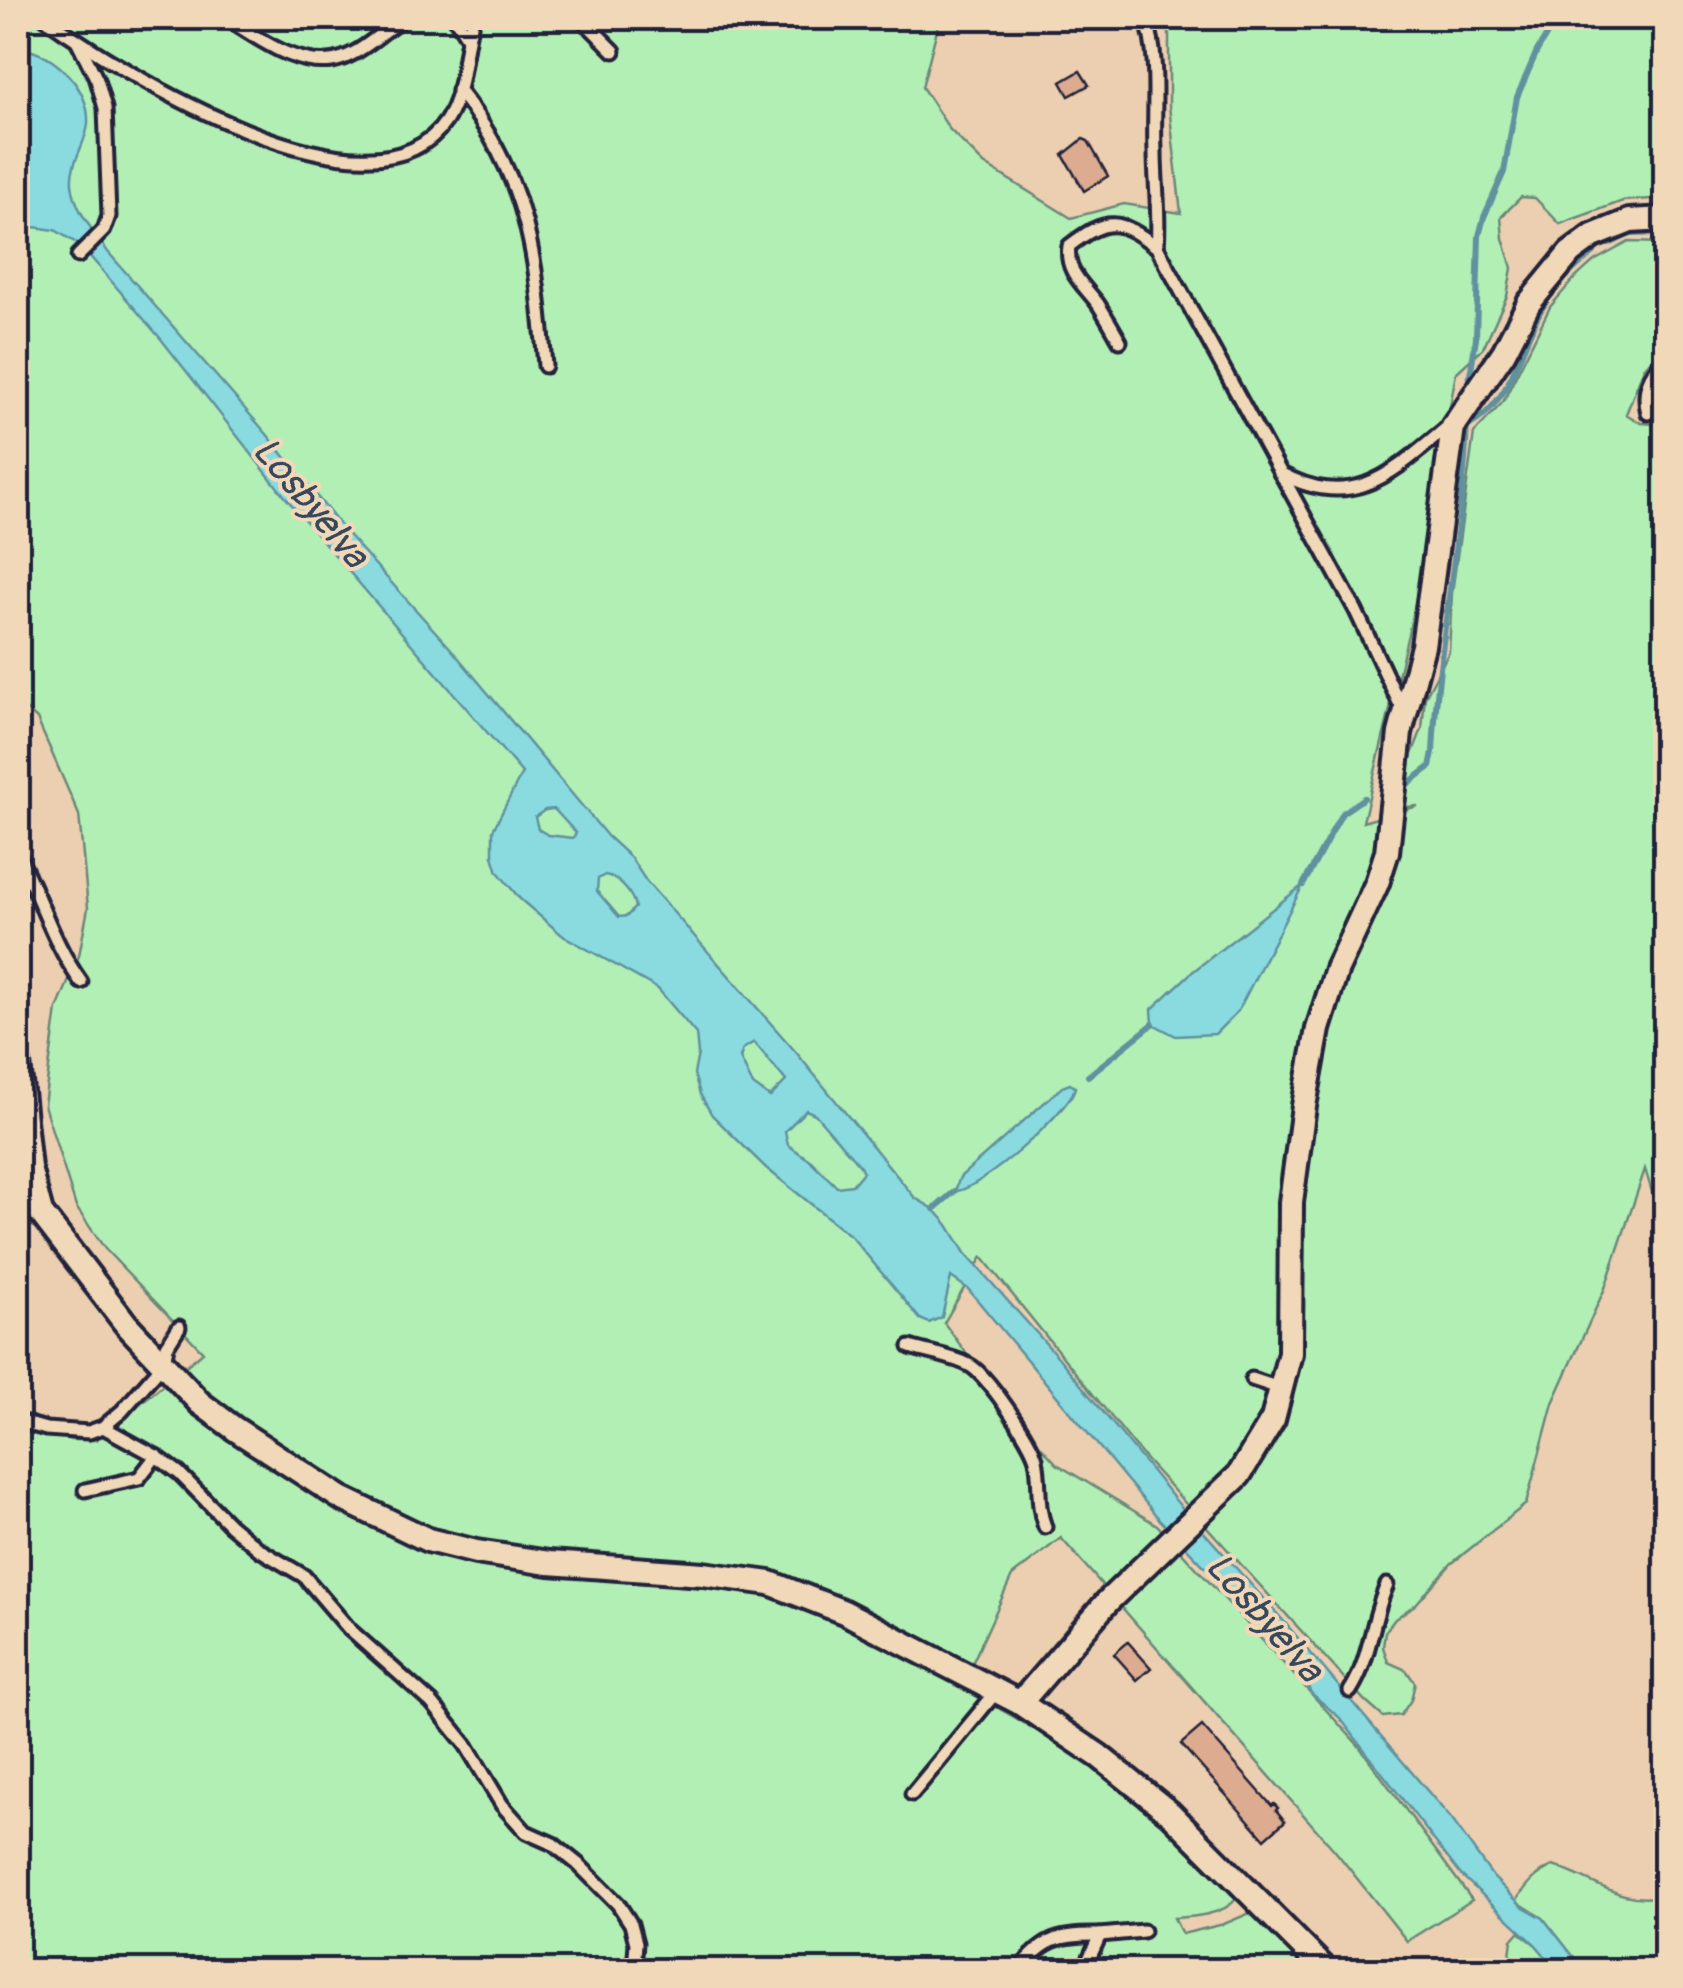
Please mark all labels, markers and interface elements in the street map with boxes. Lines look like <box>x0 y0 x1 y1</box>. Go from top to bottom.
water label: Losbyelva <box>242 427 380 580</box>
water label: Losbyelva <box>1195 1543 1335 1694</box>

